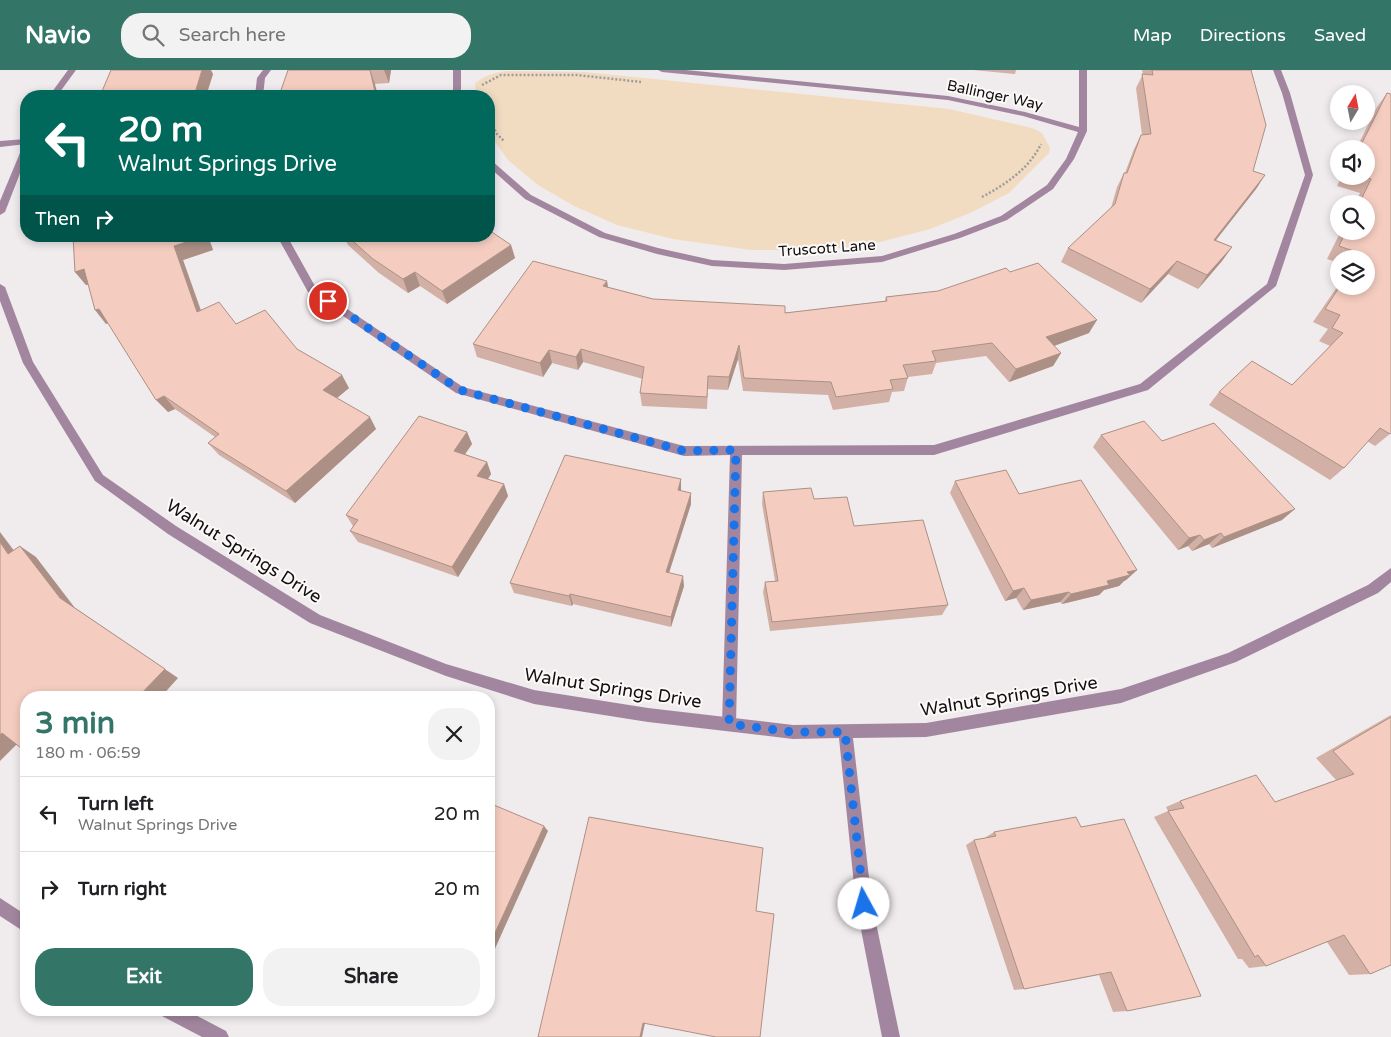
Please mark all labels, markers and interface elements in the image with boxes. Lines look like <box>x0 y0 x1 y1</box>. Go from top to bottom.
search box <box>121 13 471 58</box>
text: Navio <box>25 21 91 50</box>
icon: search <box>139 21 167 49</box>
text: Search here <box>179 24 286 46</box>
text: Map <box>1133 24 1172 46</box>
text: Directions <box>1200 24 1286 46</box>
text: Saved <box>1314 24 1366 46</box>
street label: Ballinger Way <box>945 76 1045 114</box>
north arrow <box>1330 85 1375 130</box>
map controls <box>1330 85 1375 295</box>
text: 20 m <box>118 109 203 151</box>
icon: left <box>35 110 100 175</box>
button: sound <box>1330 140 1375 185</box>
text: Walnut Springs Drive <box>118 151 337 177</box>
button: search <box>1330 195 1375 240</box>
icon: right <box>90 205 118 233</box>
text: Then <box>35 208 80 230</box>
street label: Truscott Lane <box>778 236 876 260</box>
button: layers <box>1330 250 1375 295</box>
pin <box>307 280 349 322</box>
icon: arrive <box>314 287 342 315</box>
street label: Walnut Springs Drive <box>162 494 326 608</box>
street label: Walnut Springs Drive <box>523 663 703 713</box>
street label: Walnut Springs Drive <box>919 671 1099 721</box>
text: 3 min <box>35 705 115 742</box>
button: close <box>428 708 480 760</box>
text: 180 m · 06:59 <box>35 743 141 763</box>
text: Turn left <box>78 793 154 815</box>
icon: left <box>35 800 63 828</box>
text: 20 m <box>434 803 480 825</box>
text: Walnut Springs Drive <box>78 815 237 835</box>
icon: right <box>35 875 63 903</box>
position arrow <box>837 877 889 929</box>
text: Turn right <box>78 878 166 900</box>
text: 20 m <box>434 878 480 900</box>
button: Exit <box>35 948 253 1006</box>
button: Share <box>263 948 480 1006</box>

